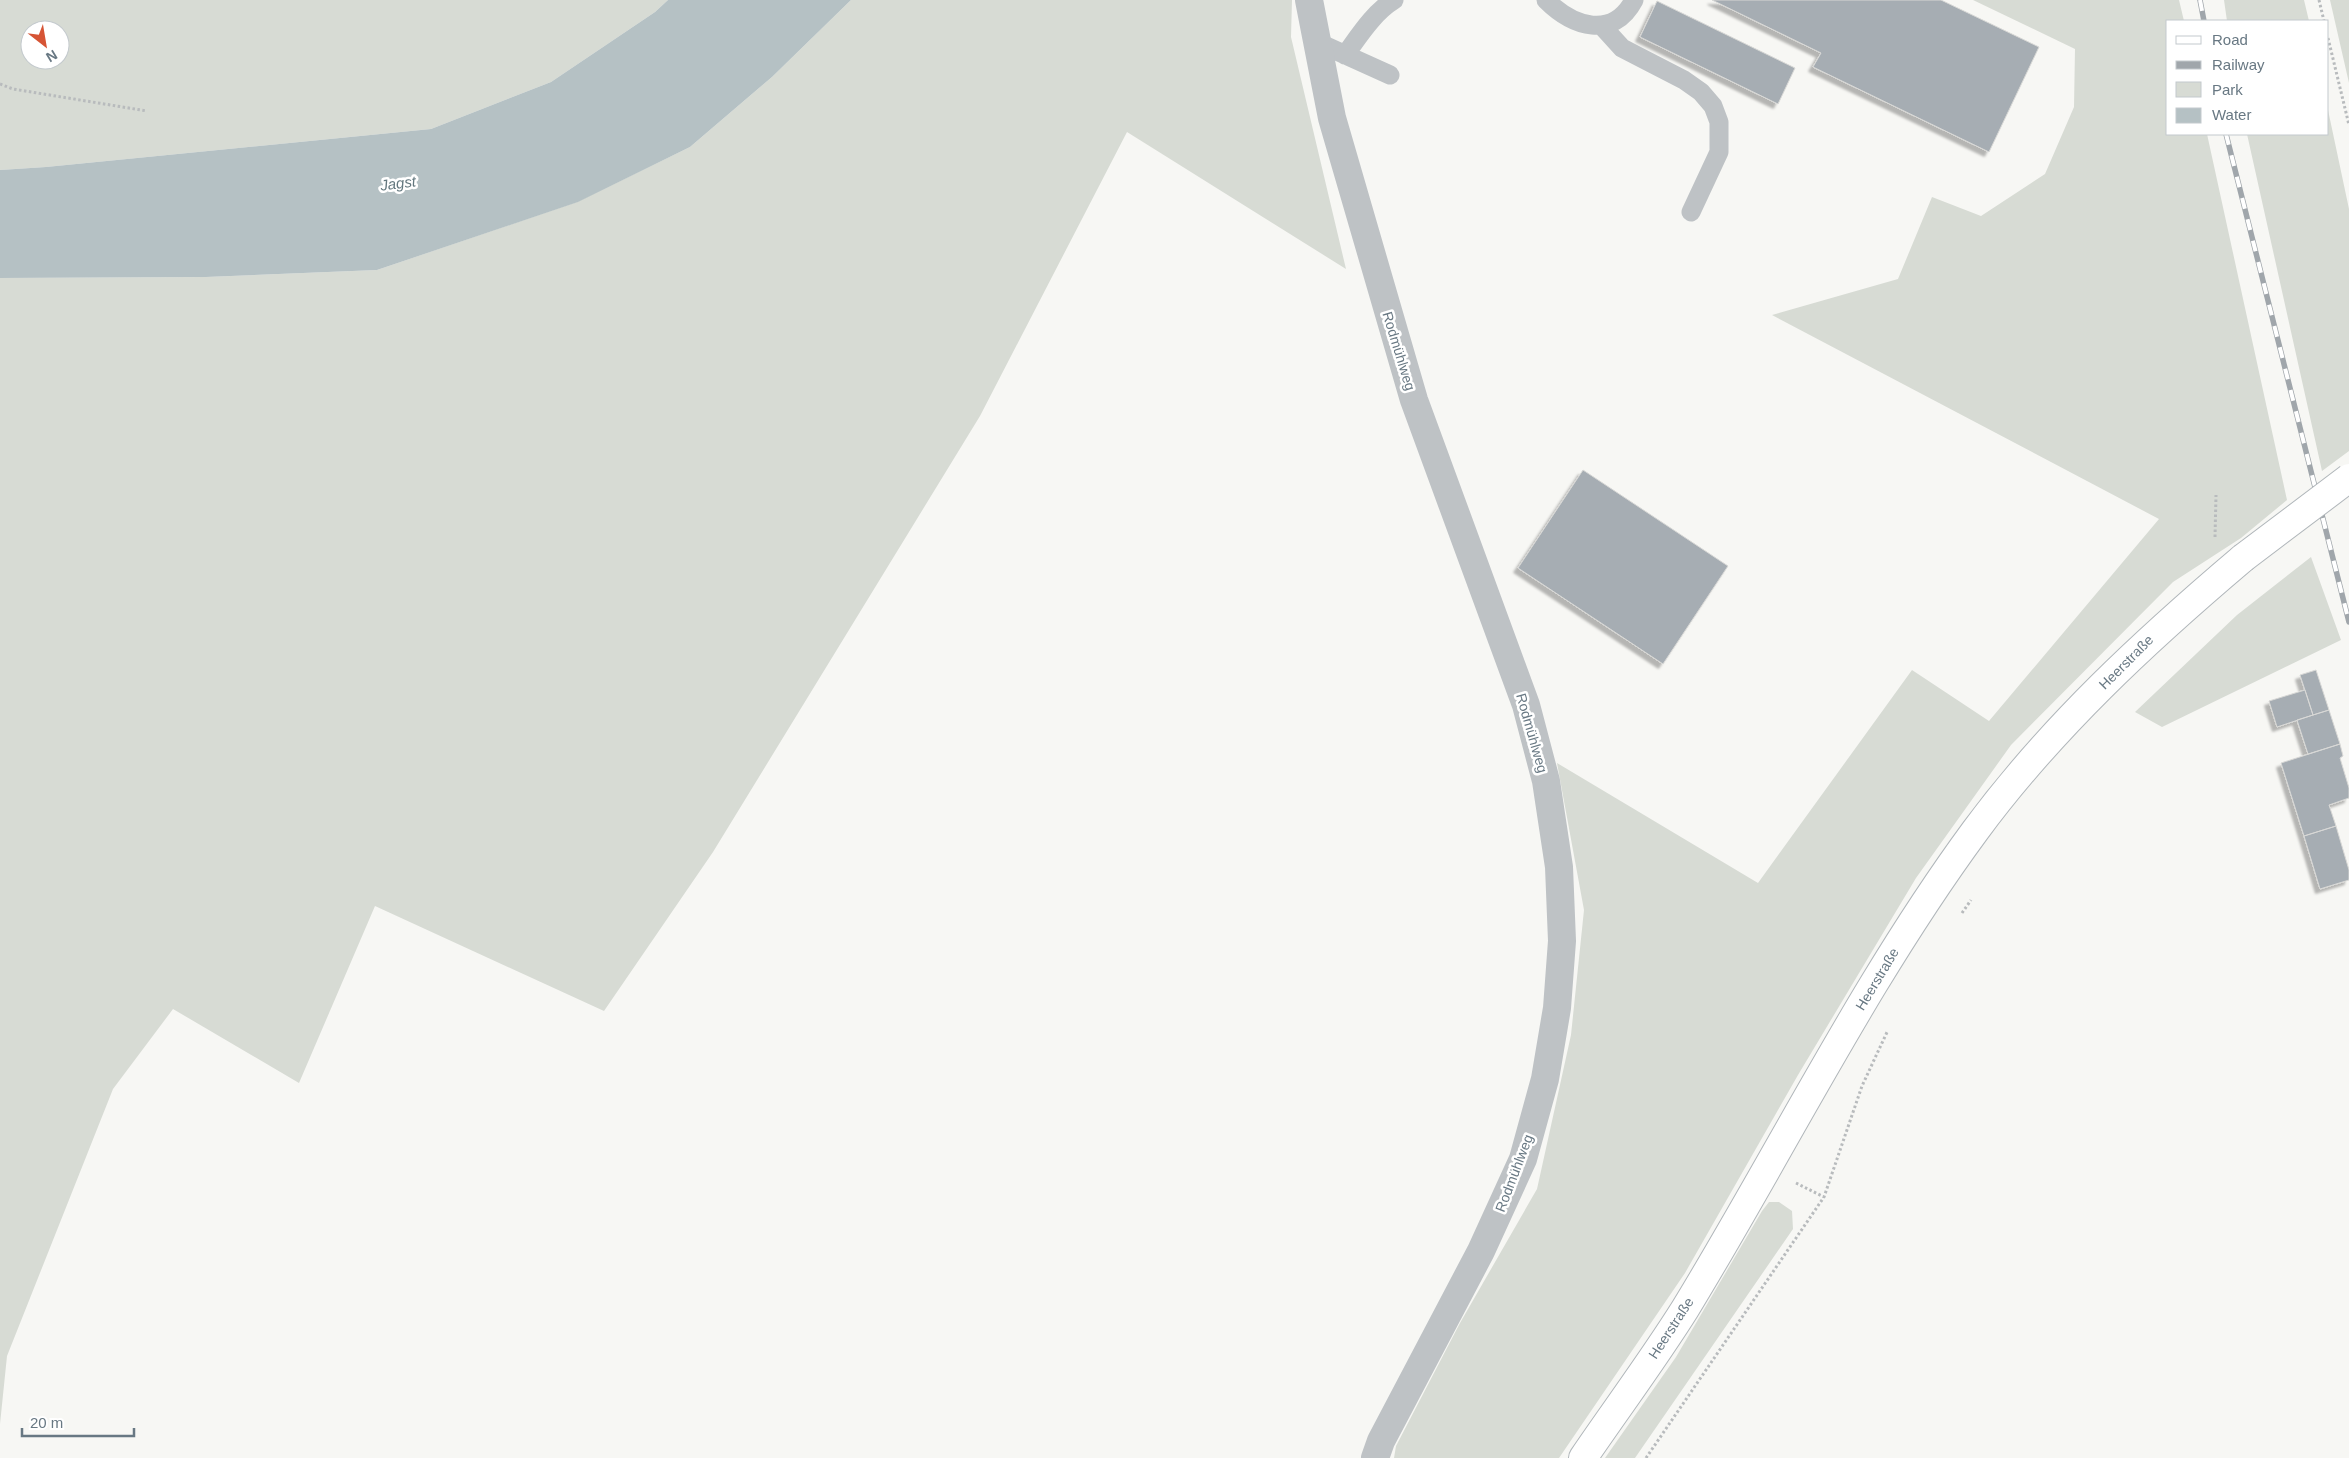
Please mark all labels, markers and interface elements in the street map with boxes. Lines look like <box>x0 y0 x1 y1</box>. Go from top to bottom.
north arrow <box>20 20 70 70</box>
legend <box>2166 20 2329 135</box>
text: Road <box>2212 31 2248 48</box>
text: N <box>43 47 60 66</box>
text: Railway <box>2212 56 2265 73</box>
text: Park <box>2212 81 2243 98</box>
text: Water <box>2212 106 2251 123</box>
water label: Jagst <box>378 172 418 194</box>
street label: Rodmühlweg <box>1379 310 1419 392</box>
street label: Heerstraße <box>2096 631 2157 692</box>
street label: Rodmühlweg <box>1513 692 1551 774</box>
street label: Heerstraße <box>1852 945 1902 1013</box>
street label: Rodmühlweg <box>1492 1132 1536 1214</box>
street label: Heerstraße <box>1645 1294 1697 1362</box>
scale bar <box>22 1406 135 1438</box>
text: 20 m <box>30 1414 63 1431</box>

